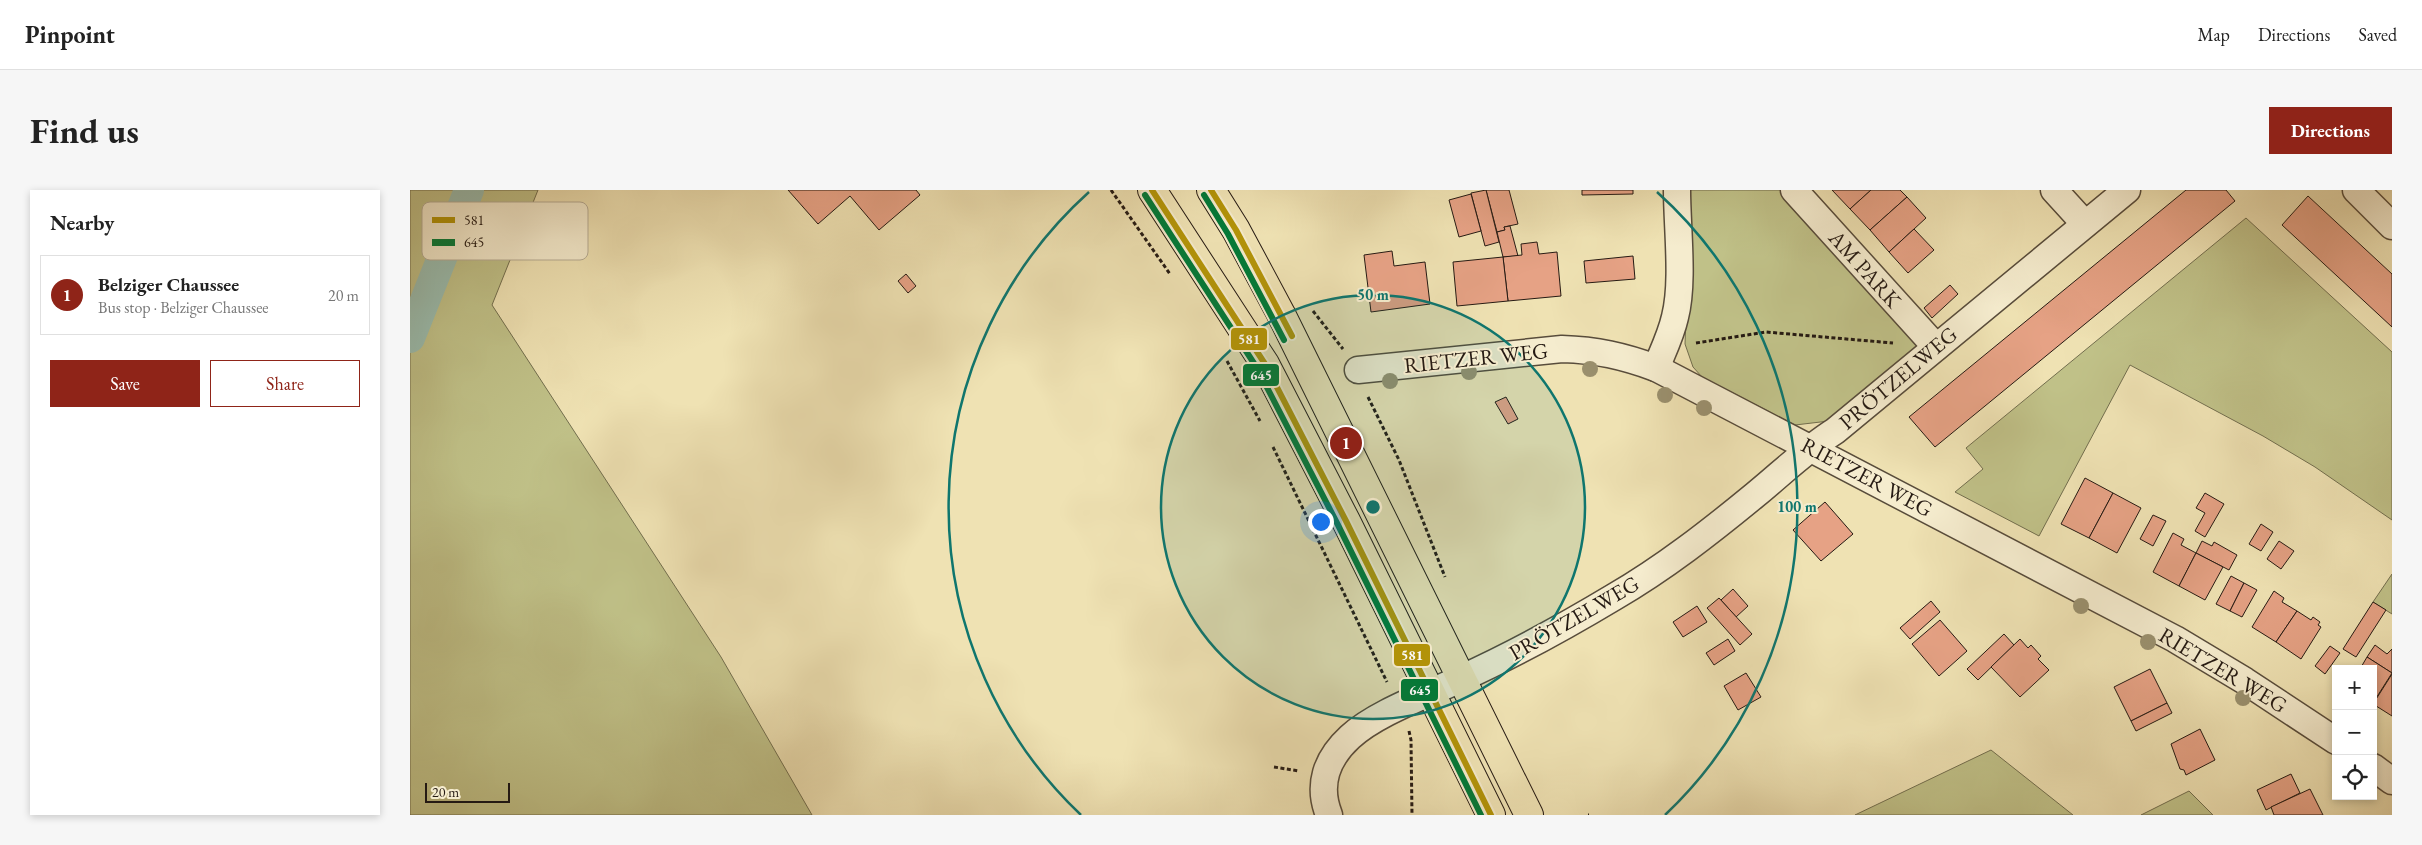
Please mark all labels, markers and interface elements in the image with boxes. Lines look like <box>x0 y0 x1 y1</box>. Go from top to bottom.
text: Pinpoint <box>25 19 115 50</box>
text: Map <box>2198 23 2230 46</box>
text: Directions <box>2258 23 2330 46</box>
text: Saved <box>2358 23 2397 46</box>
button: Directions <box>2269 107 2392 154</box>
text: Find us <box>30 108 139 153</box>
legend <box>422 202 588 260</box>
text: Nearby <box>50 209 114 236</box>
text: 581 <box>464 211 484 229</box>
street label: AM PARK <box>1822 223 1908 315</box>
text: 645 <box>464 233 484 251</box>
text: Belziger Chaussee <box>98 272 239 297</box>
text: 1 <box>63 285 71 306</box>
text: 20 m <box>328 285 359 306</box>
text: 50 m <box>1357 285 1389 304</box>
text: Bus stop · Belziger Chaussee <box>98 297 268 318</box>
street label: PRÖTZELWEG <box>1833 320 1963 436</box>
line badge: 581 <box>1230 327 1268 351</box>
text: 581 <box>1238 330 1260 348</box>
street label: RIETZER WEG <box>1403 336 1549 380</box>
button: Save <box>50 360 200 407</box>
button: Share <box>210 360 360 407</box>
line badge: 645 <box>1242 363 1280 387</box>
text: 645 <box>1250 366 1272 384</box>
pin: 1 <box>1330 424 1362 462</box>
street label: RIETZER WEG <box>1796 430 1938 524</box>
text: 100 m <box>1777 497 1817 516</box>
centre of rings <box>1364 498 1382 516</box>
your location <box>1308 509 1334 535</box>
street label: PRÖTZELWEG <box>1504 569 1644 667</box>
street label: RIETZER WEG <box>2154 620 2292 720</box>
line badge: 581 <box>1393 643 1431 667</box>
text: 581 <box>1401 646 1423 664</box>
map controls <box>2332 665 2377 800</box>
button: + <box>2332 665 2377 710</box>
line badge: 645 <box>1400 678 1439 702</box>
text: 645 <box>1409 681 1431 699</box>
button: − <box>2332 710 2377 755</box>
button: locate <box>2332 755 2377 800</box>
scale bar <box>425 780 510 803</box>
text: 20 m <box>432 783 459 801</box>

